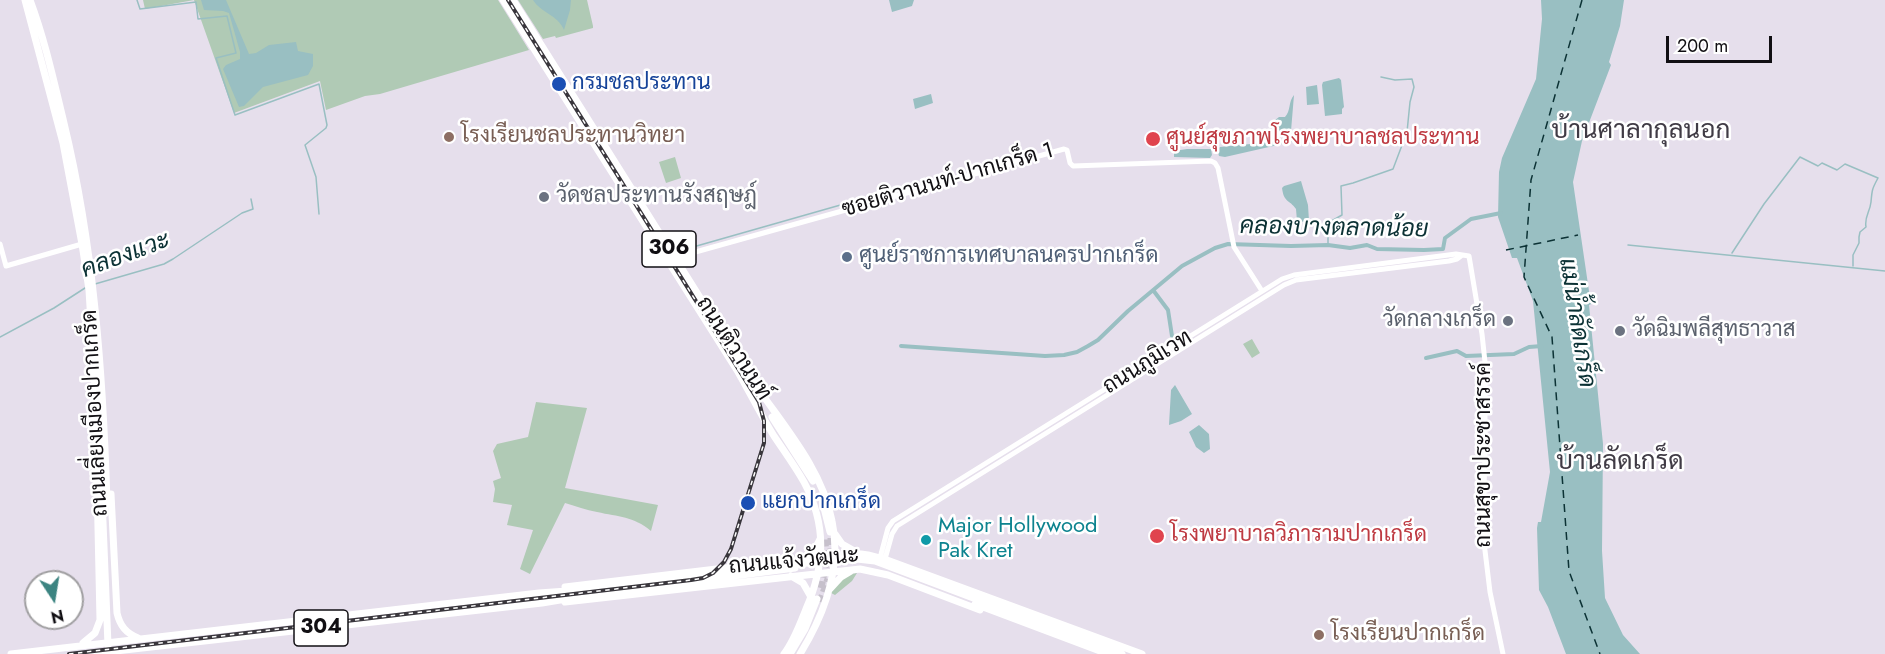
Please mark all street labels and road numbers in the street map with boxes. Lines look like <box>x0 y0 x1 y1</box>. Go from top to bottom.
street label: ซอยติวานนท์-ปากเกร็ด 1 <box>839 138 1057 224</box>
road number: 306 <box>642 231 696 267</box>
street label: ถนนติวานนท์ <box>690 292 776 406</box>
street label: ถนนเลี่ยงเมืองปากเกร็ด <box>77 309 115 517</box>
street label: ถนนภูมิเวท <box>1098 325 1198 401</box>
street label: ถนนสุขาประชาสรรค์ <box>1472 362 1498 548</box>
street label: ถนนแจ้งวัฒนะ <box>728 543 860 581</box>
road number: 304 <box>294 610 348 646</box>

